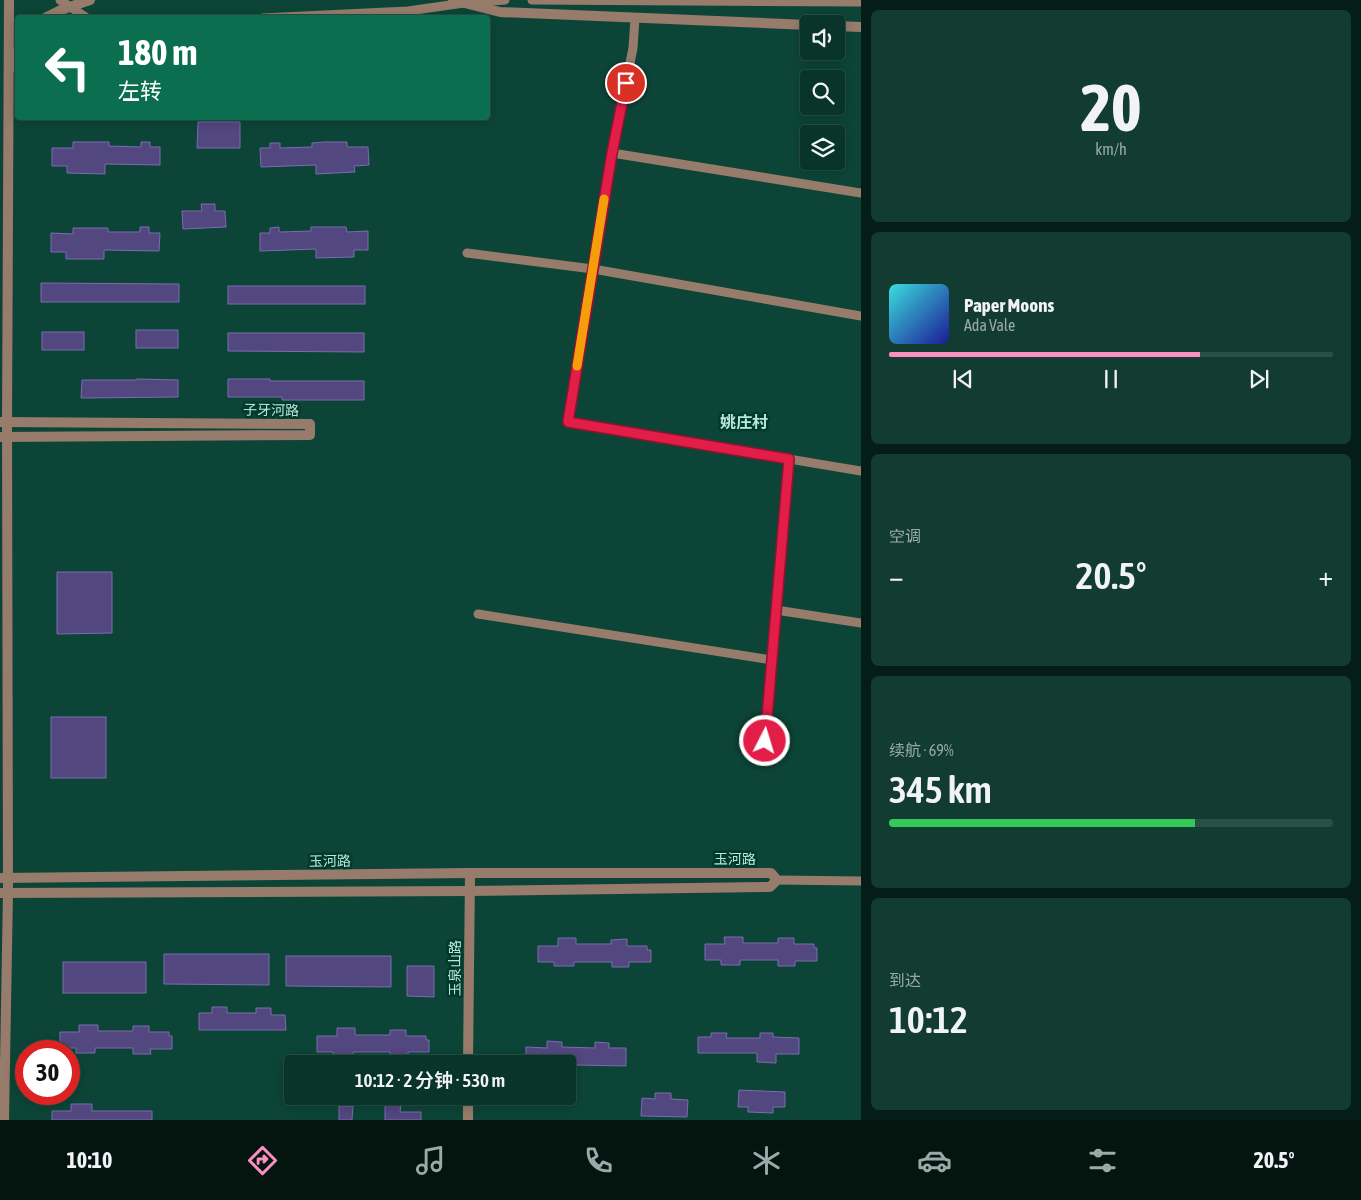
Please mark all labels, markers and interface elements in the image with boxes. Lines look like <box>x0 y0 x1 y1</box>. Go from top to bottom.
map controls <box>800 15 845 170</box>
button: sound <box>800 15 845 60</box>
text: 180 m <box>118 32 197 72</box>
icon: left <box>35 35 100 100</box>
pin <box>605 62 647 104</box>
icon: arrive <box>612 69 640 97</box>
button: search <box>800 70 845 115</box>
text: 20 <box>1080 70 1142 145</box>
text: 左转 <box>118 78 162 104</box>
button: layers <box>800 125 845 170</box>
text: km/h <box>1095 140 1127 158</box>
text: Paper Moons <box>964 294 1054 316</box>
text: Ada Vale <box>964 316 1015 334</box>
icon: previous <box>949 365 977 393</box>
icon: pause <box>1097 365 1125 393</box>
icon: next <box>1245 365 1273 393</box>
street label: 子牙河路 <box>243 402 299 418</box>
district label: 姚庄村 <box>720 413 768 431</box>
text: 空调 <box>889 527 921 545</box>
text: 20.5° <box>1076 554 1146 597</box>
text: − <box>889 560 904 592</box>
text: + <box>1318 560 1333 592</box>
position arrow <box>738 714 790 766</box>
text: 续航 · 69% <box>889 741 954 759</box>
text: 345 km <box>889 768 992 811</box>
street label: 玉河路 <box>714 851 756 867</box>
street label: 玉河路 <box>309 853 351 869</box>
street label: 玉泉山路 <box>447 940 463 996</box>
text: 到达 <box>889 971 921 989</box>
text: 10:12 <box>889 998 968 1041</box>
speed limit sign: 30 <box>15 1040 80 1105</box>
text: 10:12 · 2 分钟 · 530 m <box>355 1069 505 1091</box>
icon: directions <box>245 1143 280 1178</box>
icon: music <box>413 1143 448 1178</box>
icon: phone <box>581 1143 616 1178</box>
icon: climate <box>749 1143 784 1178</box>
icon: car <box>917 1143 952 1178</box>
icon: filters <box>1085 1143 1120 1178</box>
text: 10:10 <box>67 1147 112 1173</box>
text: 20.5° <box>1253 1147 1294 1173</box>

